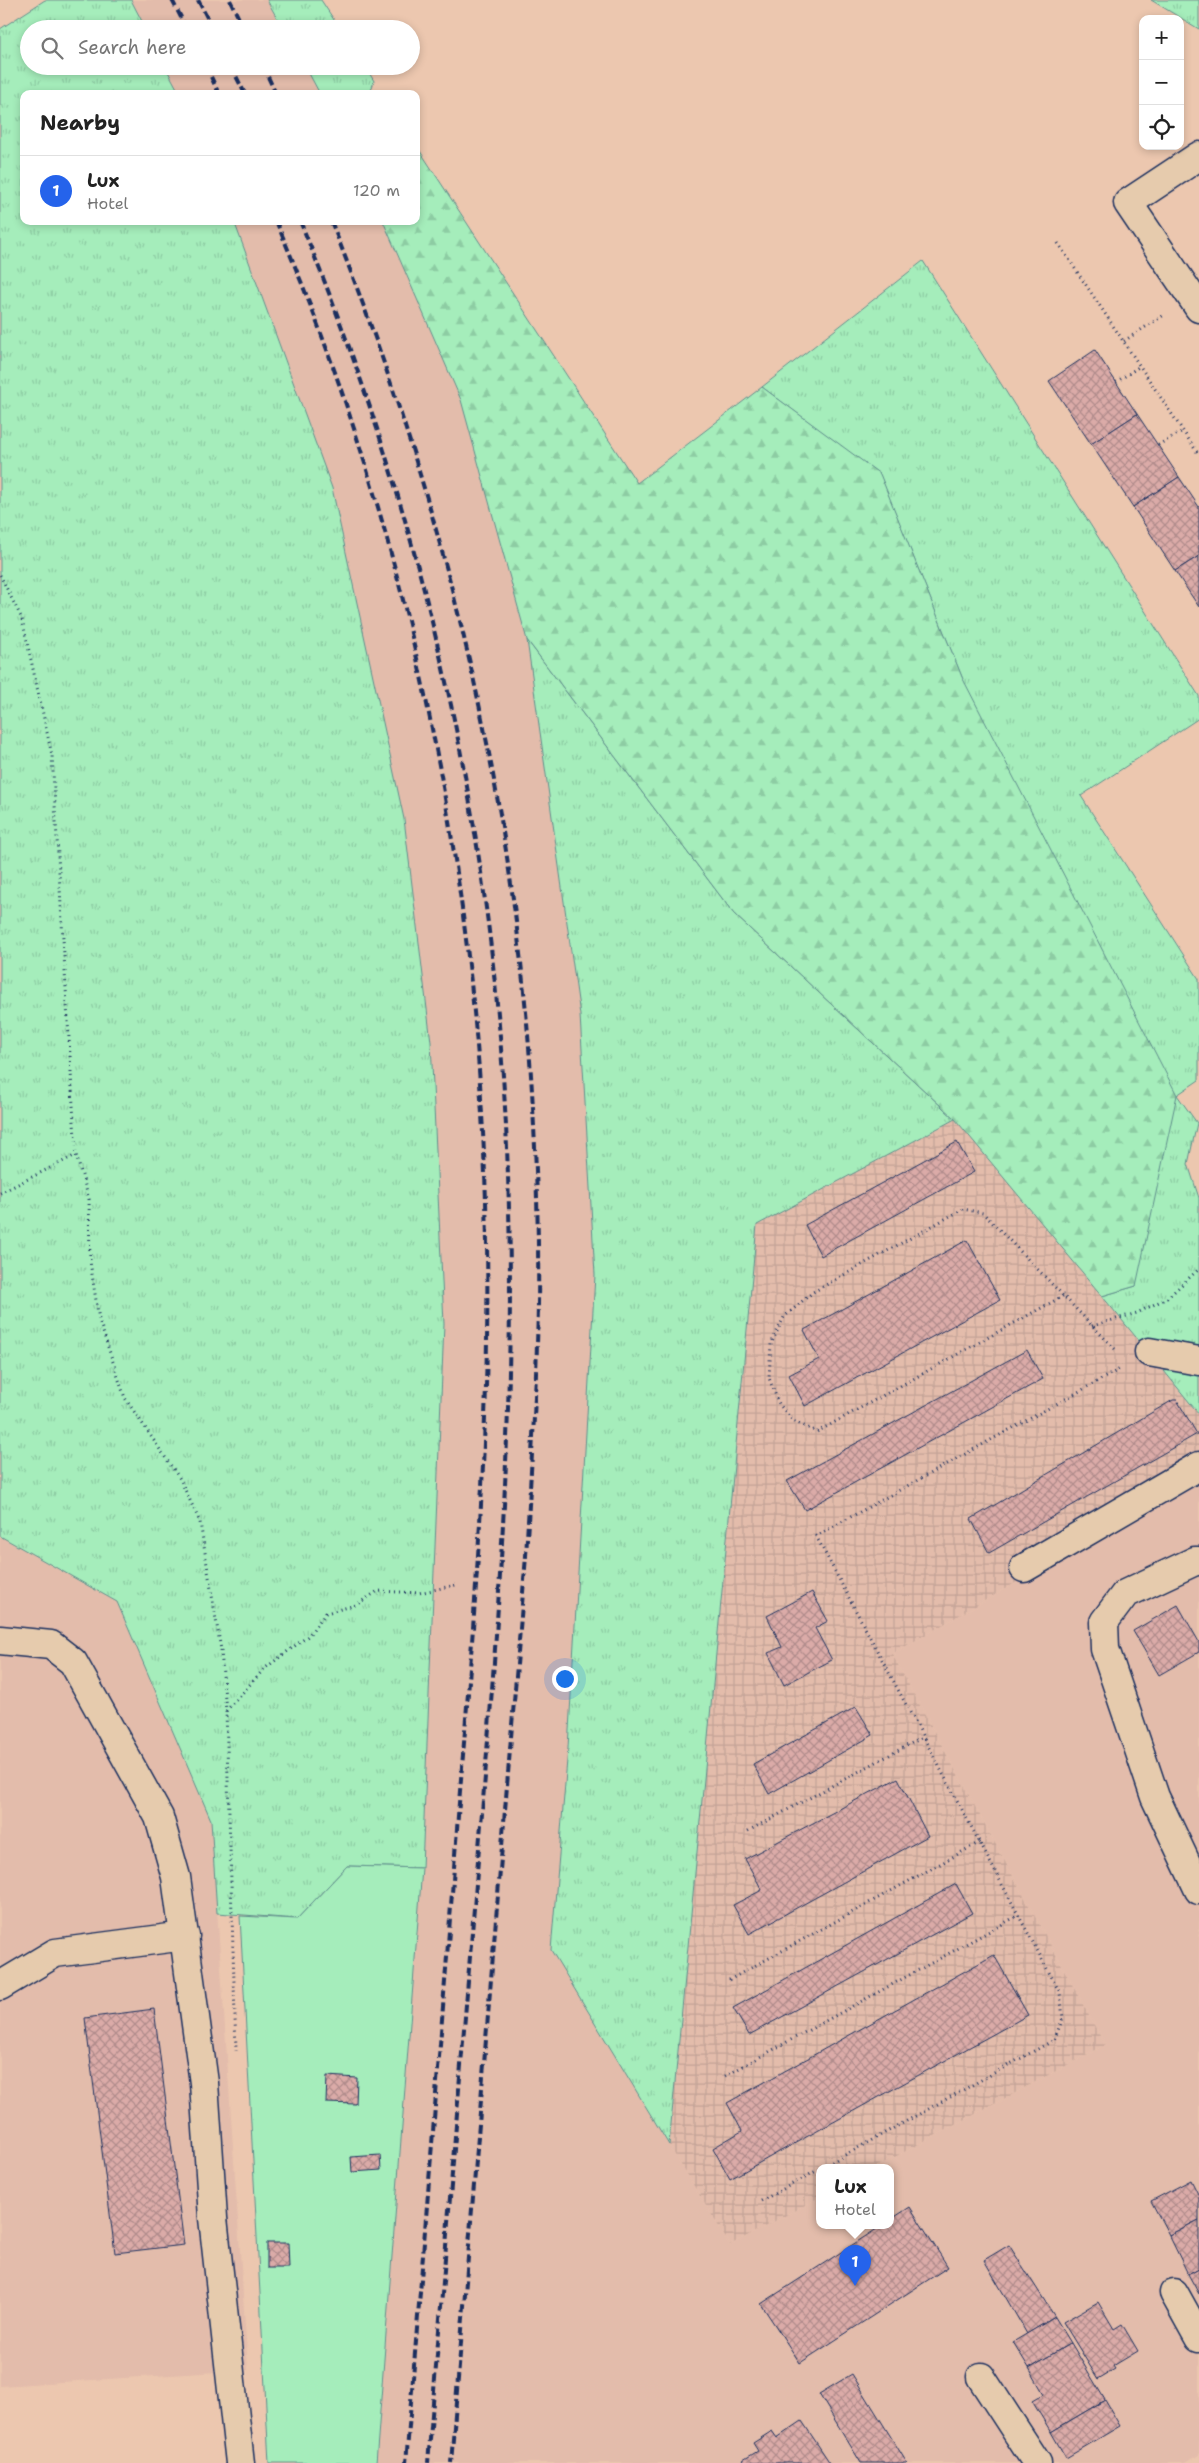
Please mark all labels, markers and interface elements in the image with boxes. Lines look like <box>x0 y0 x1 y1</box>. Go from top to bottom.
map controls <box>1139 15 1184 150</box>
button: + <box>1139 15 1184 60</box>
search box <box>20 20 420 75</box>
icon: search <box>38 34 66 62</box>
text: Search here <box>78 35 187 60</box>
button: − <box>1139 60 1184 105</box>
button: locate <box>1139 105 1184 150</box>
text: Nearby <box>40 109 120 137</box>
text: Lux <box>87 168 119 193</box>
text: 1 <box>52 180 60 201</box>
text: 120 m <box>353 180 400 201</box>
text: Hotel <box>87 193 128 214</box>
your location <box>552 1666 578 1692</box>
popup <box>816 2164 894 2229</box>
text: Lux <box>834 2174 867 2199</box>
text: Hotel <box>834 2199 876 2220</box>
pin: 1 <box>839 2245 871 2286</box>

